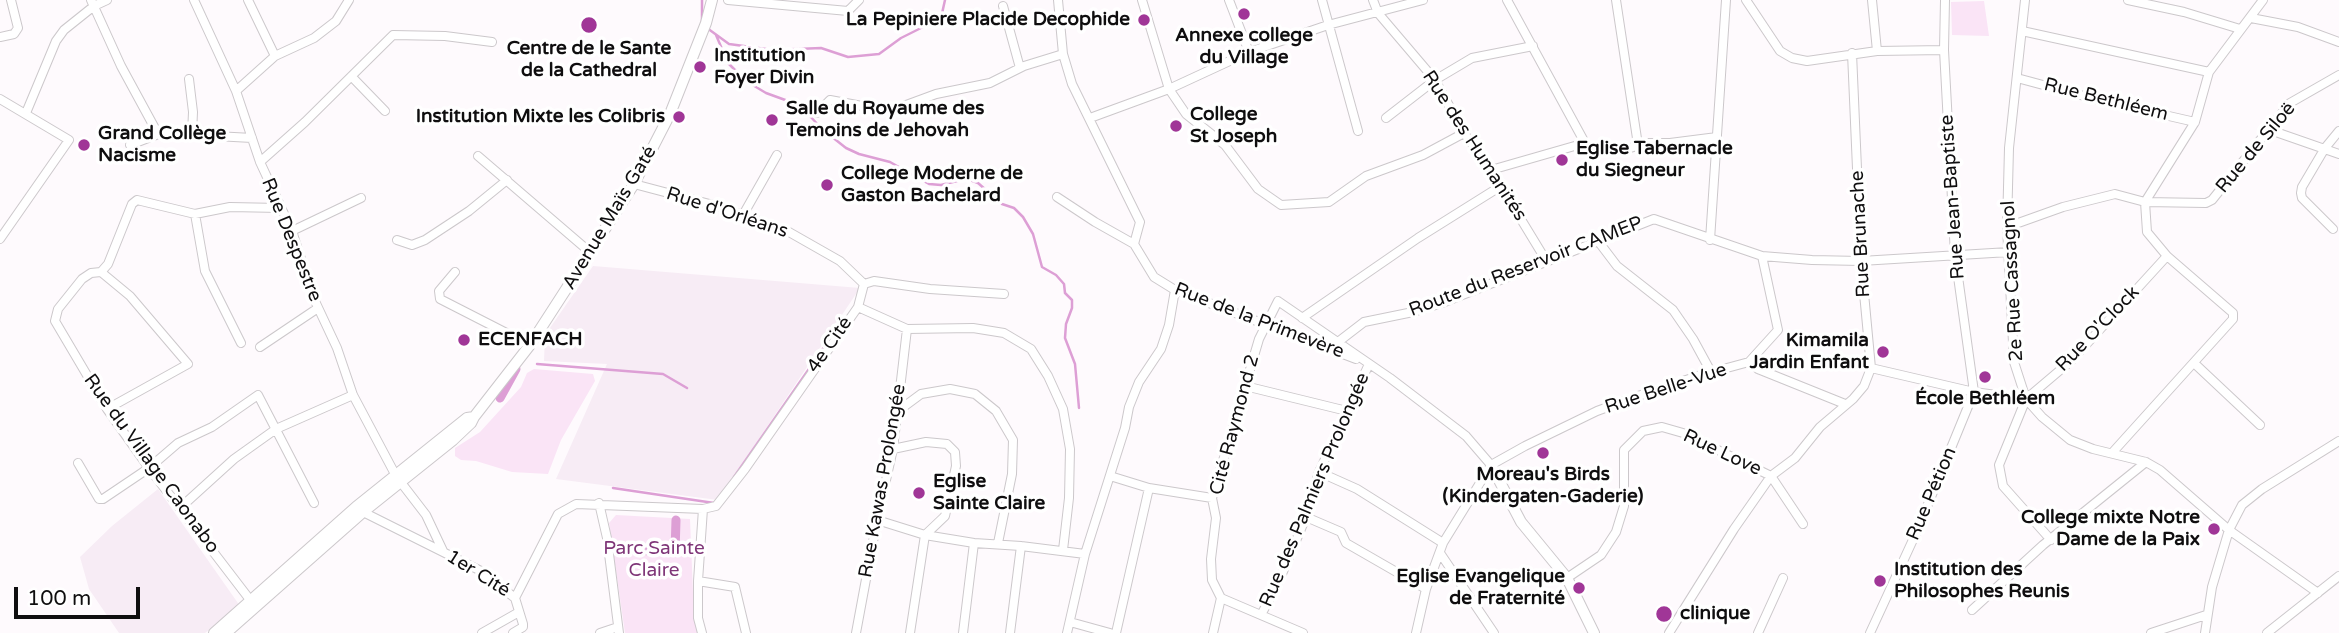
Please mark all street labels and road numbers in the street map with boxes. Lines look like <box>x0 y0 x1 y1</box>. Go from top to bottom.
street label: Rue des Humanités <box>1417 67 1531 225</box>
street label: Rue Bethléem <box>2042 74 2170 126</box>
street label: Rue de Siloë <box>2211 98 2301 198</box>
street label: Rue Jean-Baptiste <box>1936 114 1970 280</box>
street label: Avenue Maïs Gaté <box>558 142 662 294</box>
street label: Rue Brunache <box>1846 170 1876 298</box>
street label: Rue Despestre <box>256 175 326 305</box>
street label: Rue d'Orléans <box>663 183 791 243</box>
street label: 2e Rue Cassagnol <box>1997 200 2029 362</box>
street label: Route du Reservoir CAMEP <box>1406 212 1646 322</box>
street label: Rue de la Primevère <box>1171 278 1347 364</box>
street label: Rue O'Clock <box>2051 281 2145 377</box>
street label: 4e Cité <box>802 312 858 378</box>
street label: Cité Raymond 2 <box>1205 352 1265 498</box>
street label: Rue Belle-Vue <box>1602 359 1730 419</box>
street label: Rue du Village Caonabo <box>78 370 224 558</box>
street label: Rue des Palmiers Prolongée <box>1255 370 1375 610</box>
street label: Rue Kawas Prolongée <box>855 382 911 580</box>
street label: Rue Love <box>1679 425 1765 481</box>
street label: Rue Pétion <box>1902 444 1962 544</box>
street label: 1er Cité <box>442 546 514 602</box>

